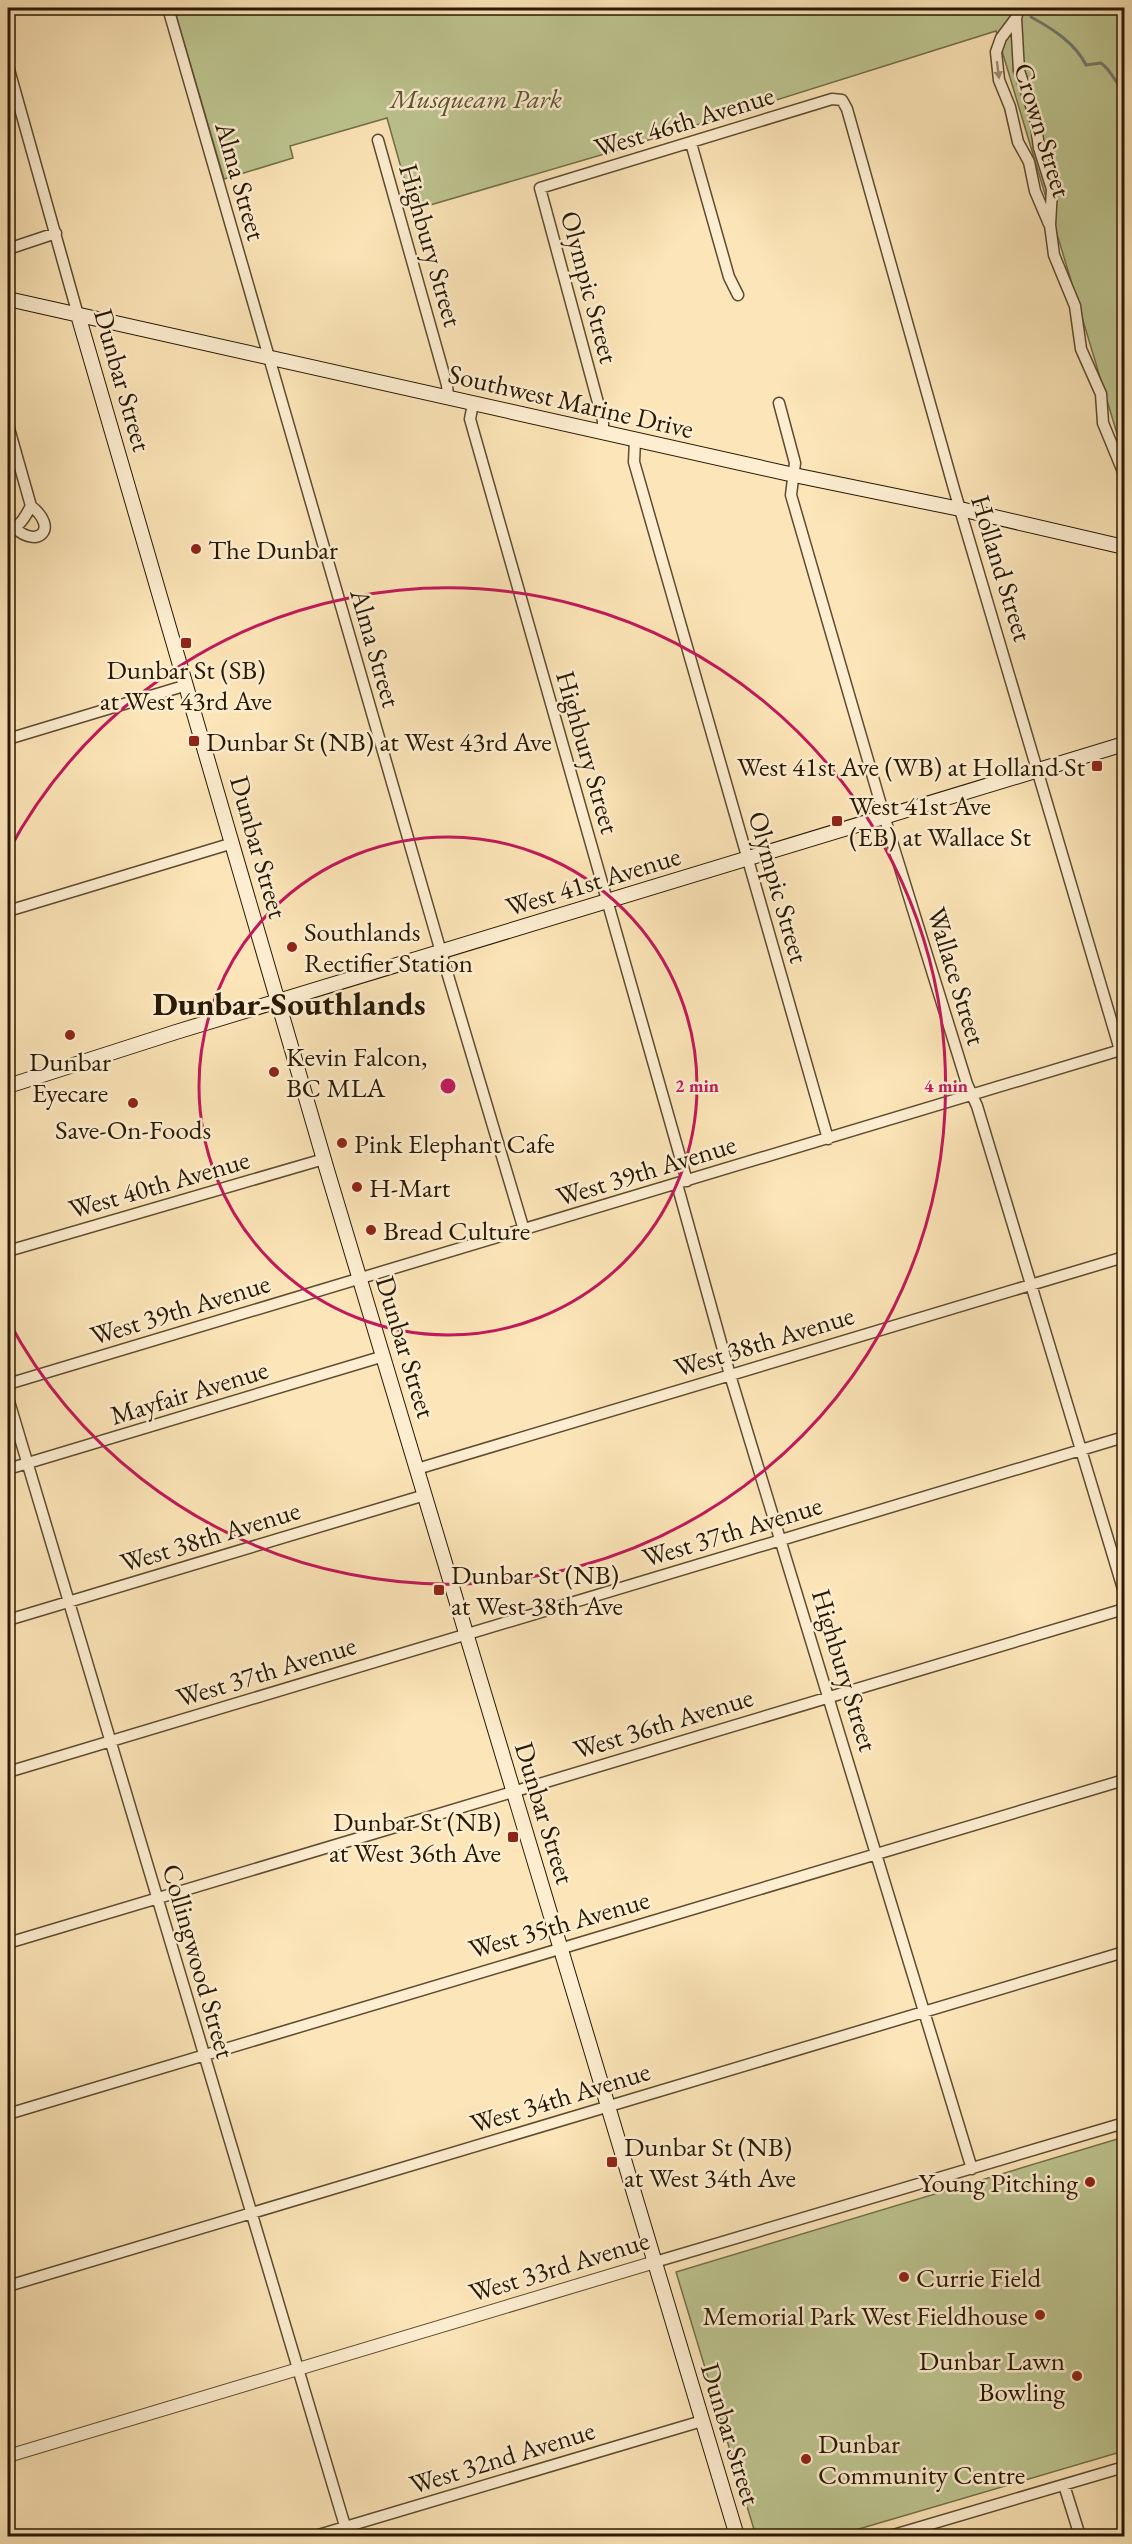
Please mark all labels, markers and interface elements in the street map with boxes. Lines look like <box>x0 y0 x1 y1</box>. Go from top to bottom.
street label: Crown Street <box>1006 59 1080 202</box>
one-way arrow <box>993 61 1003 80</box>
street label: West 46th Avenue <box>590 77 778 165</box>
park label: Musqueam Park <box>388 81 562 117</box>
street label: Alma Street <box>207 117 275 245</box>
street label: Highbury Street <box>391 160 471 331</box>
street label: Olympic Street <box>553 207 627 367</box>
street label: Dunbar Street <box>86 305 160 456</box>
street label: Southwest Marine Drive <box>445 356 697 446</box>
street label: Holland Street <box>963 491 1041 646</box>
place label: The Dunbar <box>208 532 338 567</box>
marker: The Dunbar <box>189 542 203 556</box>
street label: Alma Street <box>342 584 410 712</box>
marker: Dunbar St (SB) at West 43rd Ave <box>179 636 193 650</box>
place label: Dunbar St (SB) at West 43rd Ave <box>100 652 272 718</box>
street label: Highbury Street <box>548 667 628 838</box>
place label: Dunbar St (NB) at West 43rd Ave <box>206 724 552 759</box>
marker: Dunbar St (NB) at West 43rd Ave <box>187 734 201 748</box>
place label: West 41st Ave (WB) at Holland St <box>737 749 1086 784</box>
marker: West 41st Ave (WB) at Holland St <box>1090 759 1104 773</box>
street label: Dunbar Street <box>222 772 296 923</box>
place label: West 41st Ave (EB) at Wallace St <box>849 788 1032 854</box>
street label: Olympic Street <box>741 807 817 967</box>
marker: West 41st Ave (EB) at Wallace St <box>830 814 844 828</box>
street label: West 41st Avenue <box>501 838 685 924</box>
street label: Wallace Street <box>919 903 995 1050</box>
place label: Southlands Rectifier Station <box>304 914 473 980</box>
marker: Southlands Rectifier Station <box>285 940 299 954</box>
district label: Dunbar-Southlands <box>152 982 426 1025</box>
marker: Dunbar Eyecare <box>63 1028 77 1042</box>
place label: Kevin Falcon, BC MLA <box>286 1039 428 1105</box>
place label: Dunbar Eyecare <box>29 1044 111 1110</box>
marker: Kevin Falcon, BC MLA <box>267 1065 281 1079</box>
text: 2 min <box>675 1074 719 1097</box>
text: 4 min <box>924 1074 968 1097</box>
centre of rings <box>438 1076 458 1096</box>
marker: Save-On-Foods <box>126 1096 140 1110</box>
place label: Save-On-Foods <box>55 1112 211 1147</box>
place label: Pink Elephant Cafe <box>354 1126 555 1161</box>
street label: West 39th Avenue <box>552 1126 740 1214</box>
marker: Pink Elephant Cafe <box>335 1136 349 1150</box>
street label: West 40th Avenue <box>65 1141 253 1227</box>
place label: H-Mart <box>369 1170 451 1205</box>
marker: H-Mart <box>350 1180 364 1194</box>
place label: Bread Culture <box>383 1213 530 1248</box>
marker: Bread Culture <box>364 1223 378 1237</box>
street label: West 39th Avenue <box>86 1265 274 1353</box>
street label: Dunbar Street <box>368 1272 444 1423</box>
street label: West 38th Avenue <box>670 1297 858 1385</box>
street label: Mayfair Avenue <box>106 1351 272 1433</box>
street label: West 37th Avenue <box>638 1487 826 1575</box>
street label: West 38th Avenue <box>116 1492 304 1580</box>
place label: Dunbar St (NB) at West 38th Ave <box>451 1557 623 1623</box>
marker: Dunbar St (NB) at West 38th Ave <box>432 1583 446 1597</box>
street label: Highbury Street <box>804 1585 886 1756</box>
street label: West 37th Avenue <box>172 1627 360 1715</box>
street label: West 36th Avenue <box>569 1679 757 1767</box>
street label: Dunbar Street <box>507 1738 583 1889</box>
place label: Dunbar St (NB) at West 36th Ave <box>329 1804 501 1870</box>
marker: Dunbar St (NB) at West 36th Ave <box>506 1830 520 1844</box>
street label: Collingwood Street <box>155 1860 244 2063</box>
street label: West 35th Avenue <box>465 1881 653 1967</box>
street label: West 34th Avenue <box>466 2053 654 2141</box>
place label: Dunbar St (NB) at West 34th Ave <box>624 2129 796 2195</box>
marker: Dunbar St (NB) at West 34th Ave <box>605 2155 619 2169</box>
place label: Young Pitching <box>919 2165 1078 2200</box>
marker: Young Pitching <box>1083 2175 1097 2189</box>
street label: West 33rd Avenue <box>465 2222 653 2310</box>
place label: Currie Field <box>916 2260 1041 2295</box>
marker: Currie Field <box>897 2270 911 2284</box>
place label: Memorial Park West Fieldhouse <box>703 2298 1028 2333</box>
marker: Memorial Park West Fieldhouse <box>1033 2308 1047 2322</box>
place label: Dunbar Lawn Bowling <box>919 2343 1065 2409</box>
street label: Dunbar Street <box>693 2359 769 2510</box>
marker: Dunbar Lawn Bowling <box>1070 2369 1084 2383</box>
street label: West 32nd Avenue <box>405 2412 599 2502</box>
place label: Dunbar Community Centre <box>818 2426 1025 2492</box>
marker: Dunbar Community Centre <box>799 2452 813 2466</box>

